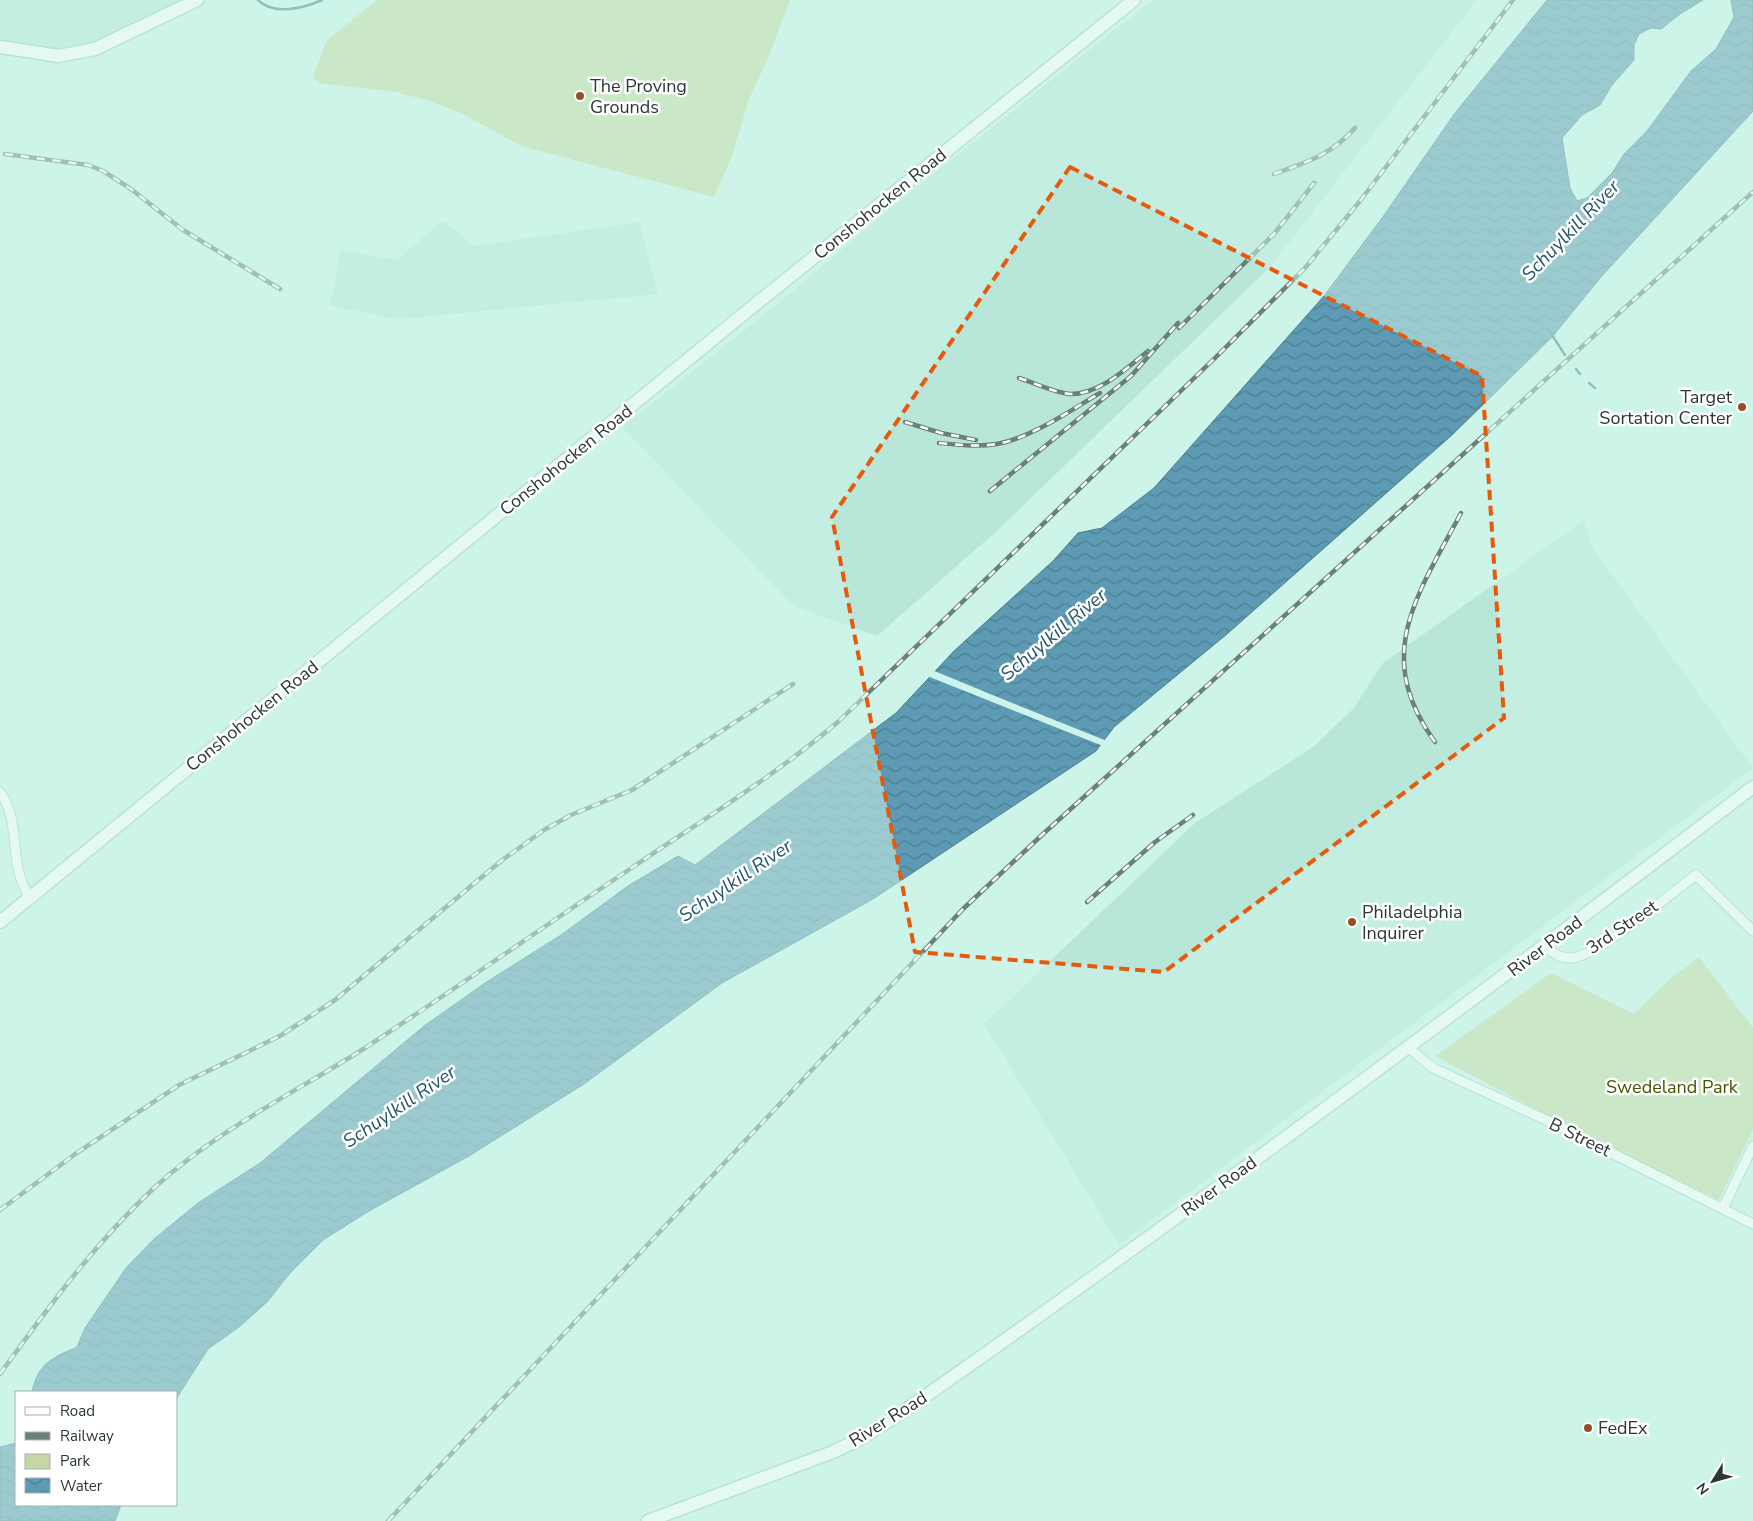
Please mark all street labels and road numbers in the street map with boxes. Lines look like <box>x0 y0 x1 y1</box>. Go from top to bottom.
street label: Conshohocken Road <box>809 143 951 265</box>
street label: Conshohocken Road <box>495 399 637 521</box>
street label: Conshohocken Road <box>181 655 323 777</box>
street label: 3rd Street <box>1582 894 1663 960</box>
street label: River Road <box>1503 910 1587 982</box>
street label: B Street <box>1545 1112 1616 1163</box>
street label: River Road <box>1176 1150 1262 1222</box>
street label: River Road <box>844 1386 932 1452</box>

